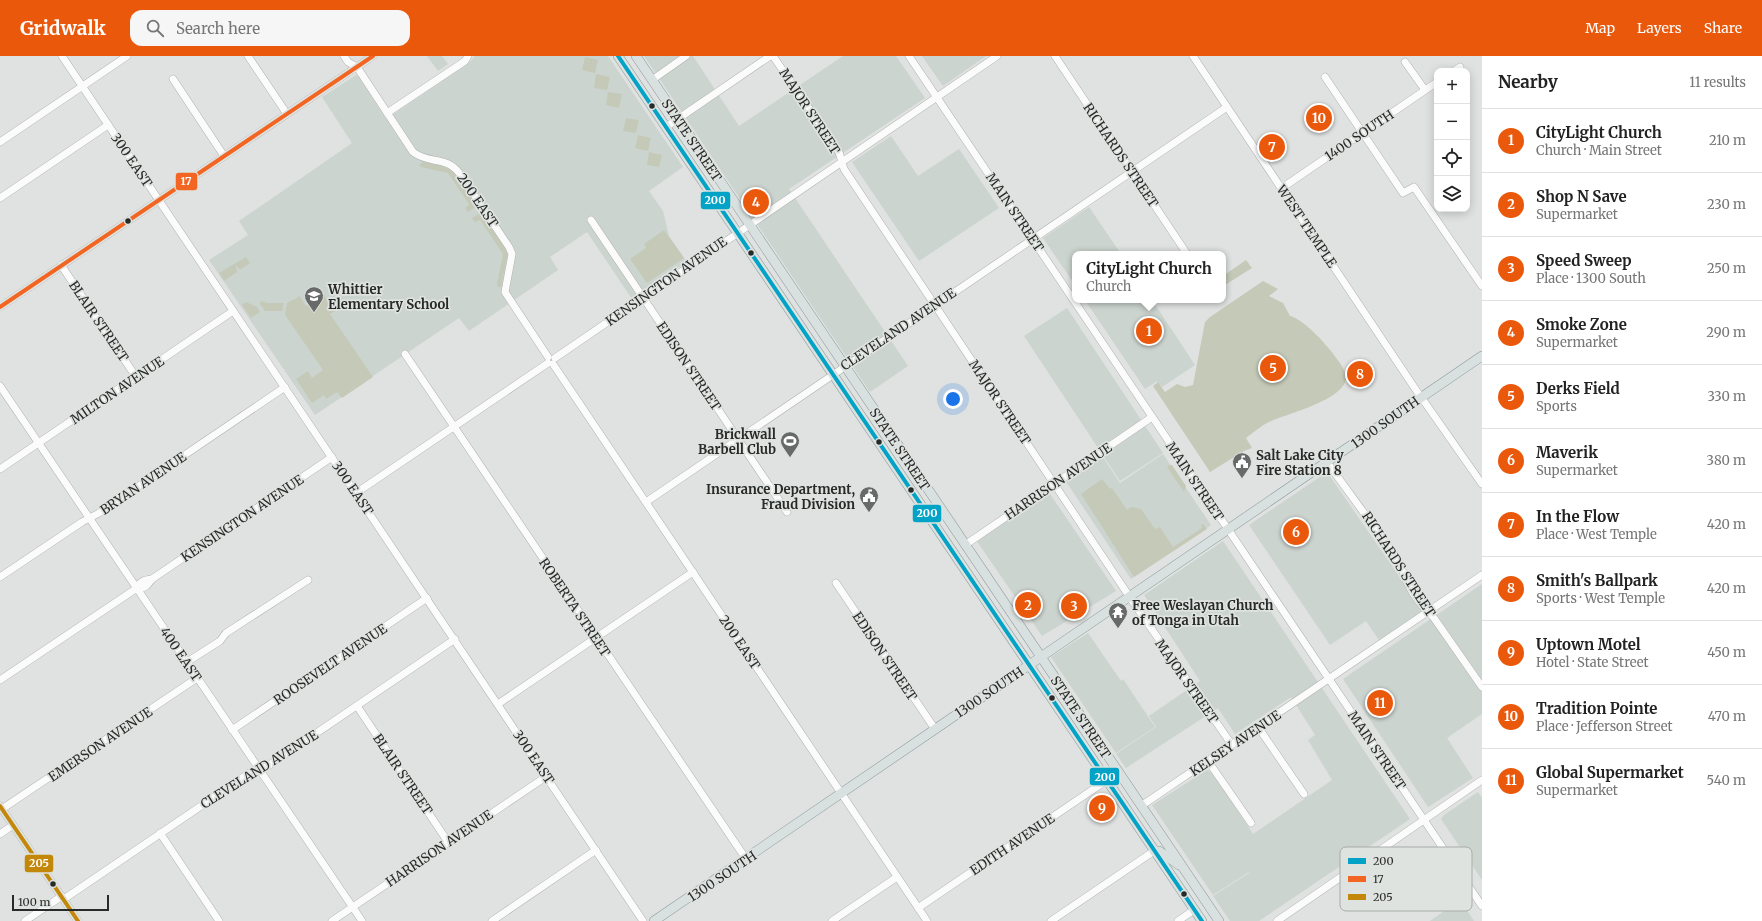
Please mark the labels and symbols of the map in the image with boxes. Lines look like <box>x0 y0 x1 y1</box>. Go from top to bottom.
street label: MAJOR STREET <box>775 65 844 157</box>
street label: STATE STREET <box>658 96 725 185</box>
street label: RICHARDS STREET <box>1079 100 1162 211</box>
unlabelled marker <box>647 101 657 111</box>
pin: 10 <box>1306 103 1332 133</box>
street label: 1400 SOUTH <box>1322 106 1397 165</box>
street label: 300 EAST <box>107 130 156 191</box>
pin: 7 <box>1259 132 1285 162</box>
street label: 200 EAST <box>453 170 502 231</box>
street label: MAIN STREET <box>982 170 1047 255</box>
line badge: 17 <box>175 172 198 191</box>
text: 17 <box>180 174 192 188</box>
street label: WEST TEMPLE <box>1272 181 1341 271</box>
pin: 4 <box>743 187 769 217</box>
line badge: 200 <box>700 191 731 210</box>
text: 200 <box>705 193 725 207</box>
unlabelled marker <box>123 216 133 226</box>
street label: KENSINGTON AVENUE <box>602 233 731 330</box>
unlabelled marker <box>746 248 756 258</box>
street label: BLAIR STREET <box>65 277 132 365</box>
place label: Whittier Elementary School <box>327 281 449 313</box>
street label: CLEVELAND AVENUE <box>837 284 960 374</box>
school or university icon: Whittier Elementary School <box>303 285 325 313</box>
pin: 1 <box>1136 316 1162 346</box>
street label: EDISON STREET <box>653 319 725 414</box>
street label: MILTON AVENUE <box>67 352 168 428</box>
pin: 5 <box>1260 353 1286 383</box>
street label: MAJOR STREET <box>965 356 1034 448</box>
pin: 8 <box>1347 359 1373 389</box>
your location <box>943 389 963 409</box>
street label: 1300 SOUTH <box>1348 393 1423 452</box>
street label: STATE STREET <box>866 405 933 494</box>
place label: Brickwall Barbell Club <box>698 426 776 458</box>
sports icon: Brickwall Barbell Club <box>779 430 801 458</box>
unlabelled marker <box>874 437 884 447</box>
street label: HARRISON AVENUE <box>1001 439 1116 524</box>
street label: MAIN STREET <box>1162 439 1227 524</box>
place label: Salt Lake City Fire Station 8 <box>1256 447 1344 479</box>
street label: BRYAN AVENUE <box>97 448 190 519</box>
public building icon: Salt Lake City Fire Station 8 <box>1231 451 1253 479</box>
street label: 300 EAST <box>328 458 377 519</box>
street label: KENSINGTON AVENUE <box>178 471 307 566</box>
place label: Insurance Department, Fraud Division <box>706 481 855 513</box>
public building icon: Insurance Department, Fraud Division <box>858 485 880 513</box>
unlabelled marker <box>906 485 916 495</box>
line badge: 200 <box>912 504 942 523</box>
text: 200 <box>917 506 937 520</box>
street label: RICHARDS STREET <box>1358 508 1439 620</box>
pin: 6 <box>1283 517 1309 547</box>
street label: ROBERTA STREET <box>535 555 614 660</box>
pin: 2 <box>1015 590 1041 620</box>
pin: 3 <box>1061 591 1087 621</box>
place label: Free Weslayan Church of Tonga in Utah <box>1132 597 1274 629</box>
temple icon: Free Weslayan Church of Tonga in Utah <box>1107 601 1129 629</box>
street label: EDISON STREET <box>849 609 921 704</box>
street label: 200 EAST <box>715 612 764 673</box>
street label: ROOSEVELT AVENUE <box>270 620 391 709</box>
street label: 400 EAST <box>156 624 205 685</box>
street label: MAJOR STREET <box>1151 636 1222 727</box>
street label: 1300 SOUTH <box>952 663 1027 722</box>
street label: STATE STREET <box>1047 673 1114 762</box>
pin: 11 <box>1367 688 1393 718</box>
unlabelled marker <box>1047 693 1057 703</box>
street label: EMERSON AVENUE <box>45 703 156 786</box>
street label: KELSEY AVENUE <box>1186 706 1285 780</box>
street label: MAIN STREET <box>1344 708 1409 793</box>
street label: CLEVELAND AVENUE <box>197 726 322 813</box>
street label: 300 EAST <box>509 727 558 788</box>
street label: BLAIR STREET <box>369 730 436 818</box>
line badge: 200 <box>1089 767 1120 786</box>
text: 200 <box>1095 770 1115 784</box>
pin: 9 <box>1089 793 1115 823</box>
street label: HARRISON AVENUE <box>382 806 497 891</box>
street label: EDITH AVENUE <box>967 809 1058 879</box>
street label: 1300 SOUTH <box>685 847 760 906</box>
legend <box>1340 847 1472 911</box>
line badge: 205 <box>24 854 54 873</box>
text: 200 <box>1373 854 1394 868</box>
text: 205 <box>29 856 49 870</box>
text: 17 <box>1373 872 1384 886</box>
unlabelled marker <box>48 879 58 889</box>
unlabelled marker <box>1179 889 1189 899</box>
text: 205 <box>1373 890 1393 904</box>
scale bar <box>12 893 109 912</box>

